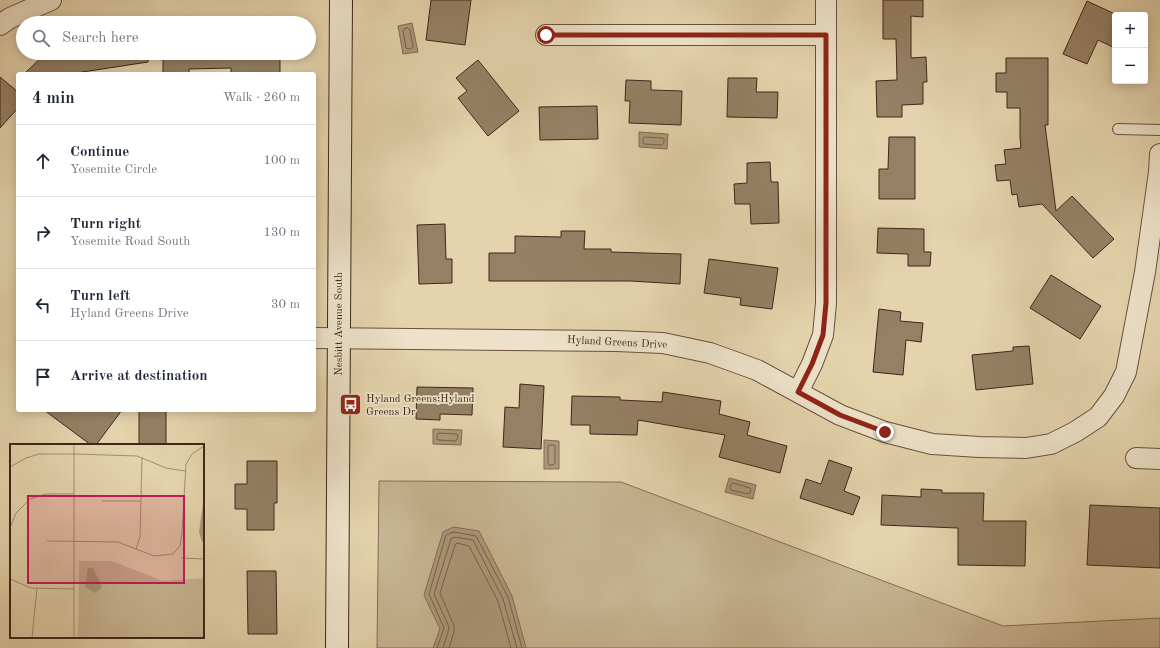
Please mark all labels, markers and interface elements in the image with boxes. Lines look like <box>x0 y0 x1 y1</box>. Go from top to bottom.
map controls <box>1112 12 1148 84</box>
button: + <box>1112 12 1148 48</box>
search box <box>16 16 316 60</box>
route start <box>537 26 555 44</box>
icon: search <box>30 27 52 49</box>
text: Search here <box>62 31 139 46</box>
button: − <box>1112 48 1148 84</box>
text: 4 min <box>32 90 75 107</box>
text: Walk · 260 m <box>223 91 300 104</box>
text: Continue <box>70 145 129 160</box>
icon: ahead <box>32 150 54 172</box>
text: 100 m <box>263 154 300 167</box>
text: Yosemite Circle <box>70 163 157 176</box>
text: Turn right <box>70 217 141 232</box>
icon: right <box>32 222 54 244</box>
text: 130 m <box>263 226 300 239</box>
text: Yosemite Road South <box>70 235 190 248</box>
street label: Nesbitt Avenue South <box>334 272 345 376</box>
text: Turn left <box>70 289 130 304</box>
icon: left <box>32 294 54 316</box>
text: 30 m <box>271 298 300 311</box>
text: Hyland Greens Drive <box>70 307 189 320</box>
street label: Hyland Greens Drive <box>567 335 667 351</box>
icon: arrive <box>32 366 54 388</box>
text: Arrive at destination <box>70 369 208 384</box>
bus stop icon: Hyland Greens;Hyland Greens Dr <box>337 392 363 418</box>
place label: Hyland Greens;Hyland Greens Dr <box>366 394 475 418</box>
route end <box>876 423 894 441</box>
inset map <box>10 444 204 638</box>

